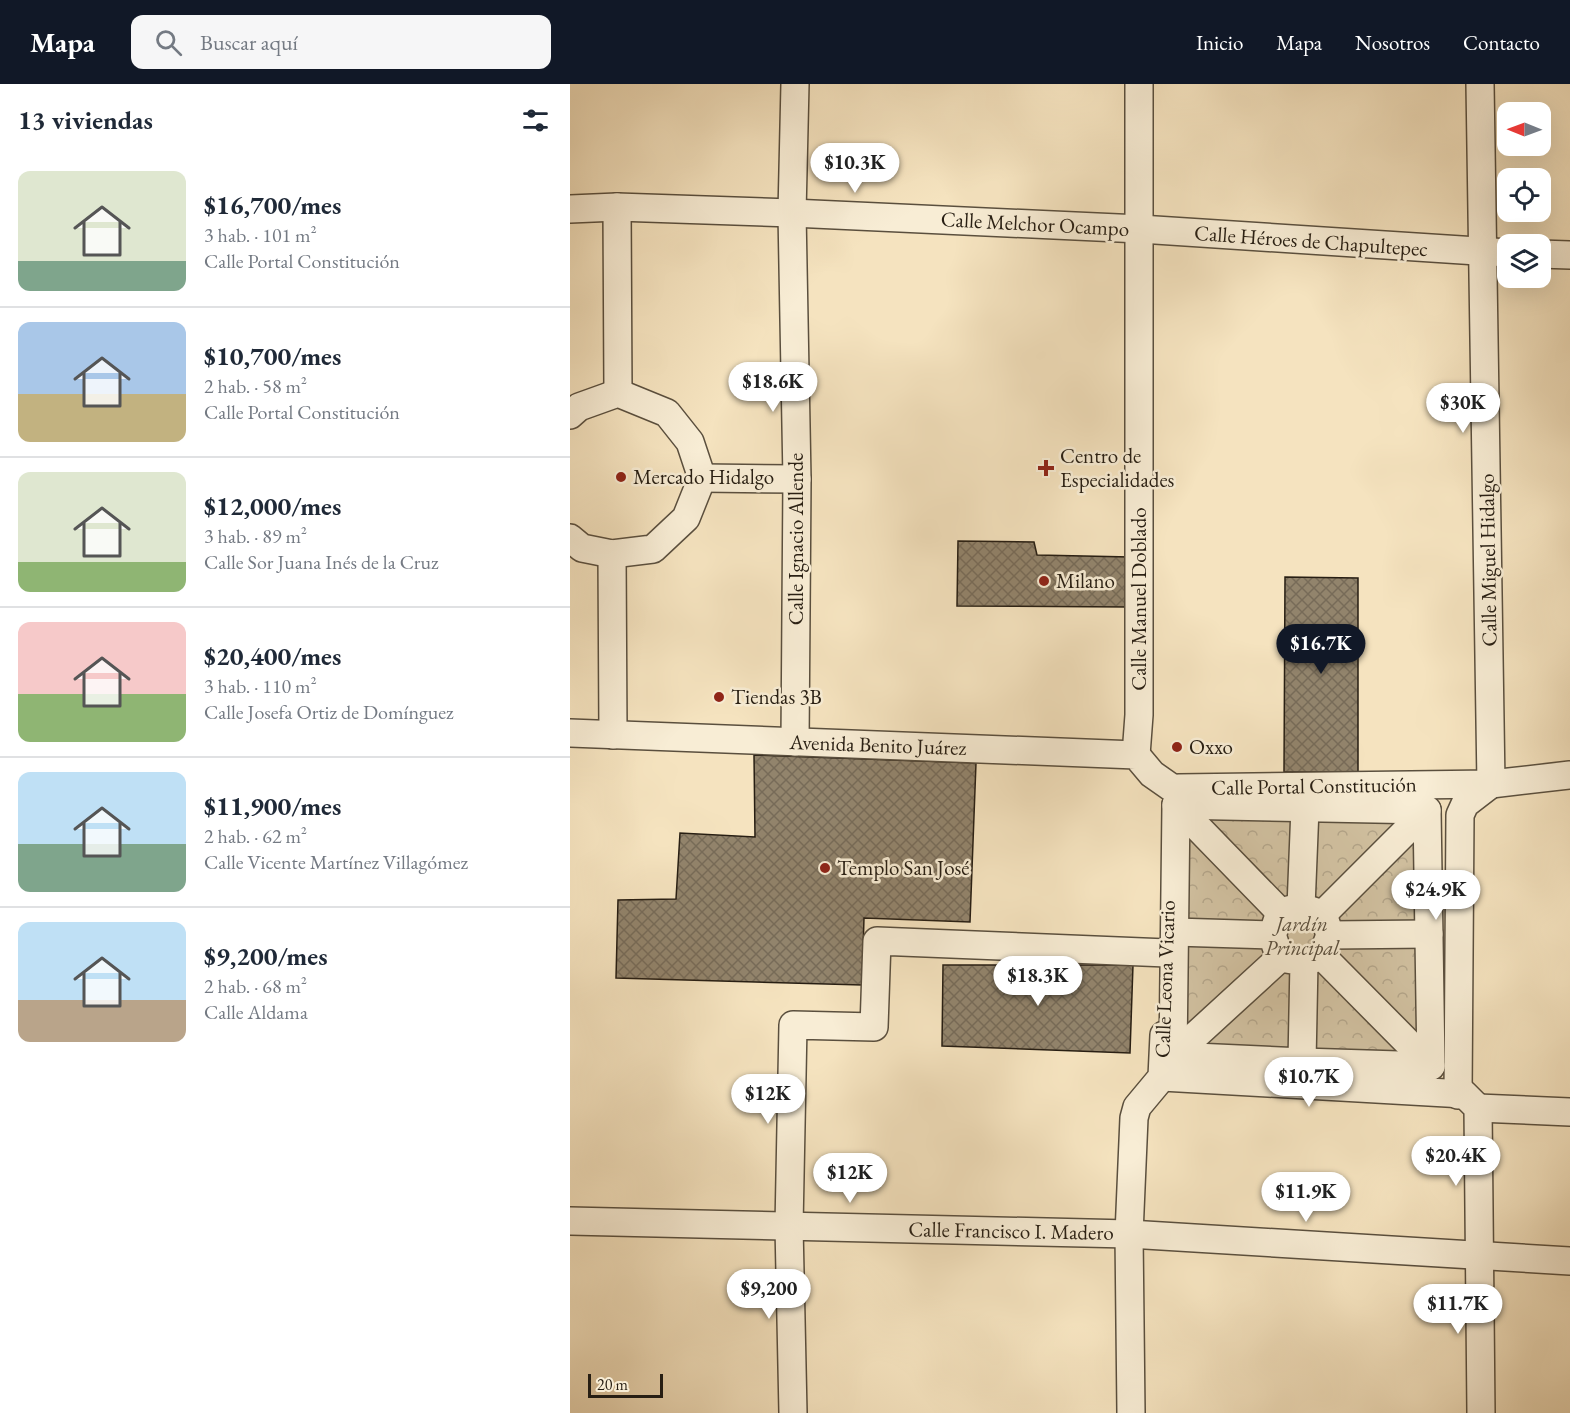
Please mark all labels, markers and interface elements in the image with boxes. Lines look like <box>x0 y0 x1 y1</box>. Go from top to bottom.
search box <box>131 15 551 69</box>
text: Mapa <box>30 24 95 60</box>
icon: search <box>152 26 185 59</box>
text: Buscar aquí <box>200 28 298 57</box>
text: Inicio <box>1196 29 1243 56</box>
text: Mapa <box>1276 29 1322 56</box>
text: Nosotros <box>1355 29 1430 56</box>
text: Contacto <box>1463 29 1540 56</box>
north arrow <box>1497 102 1551 156</box>
map controls <box>1497 102 1551 288</box>
text: 13 viviendas <box>18 103 153 137</box>
icon: filters <box>519 104 552 137</box>
pin: $10.3K <box>806 143 904 194</box>
text: $10.3K <box>824 149 886 175</box>
button: locate <box>1497 168 1551 222</box>
text: $16,700/mes <box>204 188 341 222</box>
icon: home <box>66 195 138 267</box>
street label: Calle Melchor Ocampo <box>940 205 1130 242</box>
street label: Calle Héroes de Chapultepec <box>1193 219 1429 262</box>
text: 3 hab. · 101 m² <box>204 222 317 248</box>
button: layers <box>1497 234 1551 288</box>
text: Calle Portal Constitución <box>204 248 400 274</box>
text: $10,700/mes <box>204 339 341 373</box>
icon: home <box>66 346 138 418</box>
pin: $18.6K <box>724 362 822 413</box>
text: $18.6K <box>742 368 804 394</box>
text: 2 hab. · 58 m² <box>204 373 307 399</box>
pin: $30K <box>1427 383 1499 434</box>
text: $30K <box>1440 389 1486 415</box>
text: Calle Portal Constitución <box>204 399 400 425</box>
place label: Centro de Especialidades <box>1060 442 1175 493</box>
street label: Calle Ignacio Allende <box>782 453 809 625</box>
marker: Centro de Especialidades <box>1037 459 1055 477</box>
place label: Mercado Hidalgo <box>633 463 774 490</box>
marker: Mercado Hidalgo <box>614 470 628 484</box>
street label: Calle Miguel Hidalgo <box>1472 473 1503 647</box>
text: $12,000/mes <box>204 489 341 523</box>
icon: home <box>66 496 138 568</box>
street label: Calle Manuel Doblado <box>1125 507 1152 691</box>
text: 3 hab. · 89 m² <box>204 523 307 549</box>
text: Calle Sor Juana Inés de la Cruz <box>204 549 439 575</box>
place label: Milano <box>1056 567 1115 594</box>
marker: Milano <box>1037 574 1051 588</box>
pin: $16.7K <box>1272 624 1370 675</box>
text: $16.7K <box>1290 630 1352 656</box>
text: $20,400/mes <box>204 639 341 673</box>
icon: home <box>66 646 138 718</box>
text: 3 hab. · 110 m² <box>204 673 317 699</box>
place label: Tiendas 3B <box>731 683 822 710</box>
marker: Tiendas 3B <box>712 690 726 704</box>
text: Calle Josefa Ortiz de Domínguez <box>204 699 454 725</box>
street label: Avenida Benito Juárez <box>788 728 967 761</box>
place label: Oxxo <box>1189 733 1233 760</box>
marker: Oxxo <box>1170 740 1184 754</box>
street label: Calle Portal Constitución <box>1211 770 1417 801</box>
text: $11,900/mes <box>204 789 341 823</box>
icon: home <box>66 796 138 868</box>
text: 2 hab. · 62 m² <box>204 823 307 849</box>
text: Calle Vicente Martínez Villagómez <box>204 849 468 875</box>
place label: Templo San José <box>837 854 970 881</box>
marker: Templo San José <box>818 861 832 875</box>
pin: $24.9K <box>1387 870 1485 921</box>
text: $24.9K <box>1405 876 1467 902</box>
street label: Calle Leona Vicario <box>1148 900 1181 1058</box>
park label: Jardín Principal <box>1265 910 1340 961</box>
text: $9,200/mes <box>204 939 328 973</box>
icon: home <box>66 946 138 1018</box>
pin: $18.3K <box>989 956 1087 1007</box>
text: $18.3K <box>1007 962 1069 988</box>
text: 2 hab. · 68 m² <box>204 973 307 999</box>
text: Calle Aldama <box>204 999 308 1025</box>
pin: $10.7K <box>1260 1057 1358 1108</box>
text: $10.7K <box>1278 1063 1340 1089</box>
pin: $12K <box>732 1074 804 1125</box>
text: $12K <box>745 1080 791 1106</box>
pin: $20.4K <box>1407 1136 1505 1187</box>
text: $20.4K <box>1425 1142 1487 1168</box>
pin: $12K <box>814 1153 886 1204</box>
text: $12K <box>827 1159 873 1185</box>
pin: $11.9K <box>1257 1172 1355 1223</box>
text: $11.9K <box>1275 1178 1337 1204</box>
street label: Calle Francisco I. Madero <box>908 1215 1114 1246</box>
pin: $9,200 <box>720 1269 818 1320</box>
text: $9,200 <box>741 1275 797 1301</box>
pin: $11.7K <box>1409 1284 1507 1335</box>
text: $11.7K <box>1427 1290 1489 1316</box>
scale bar <box>588 1371 663 1398</box>
text: 20 m <box>597 1374 628 1395</box>

